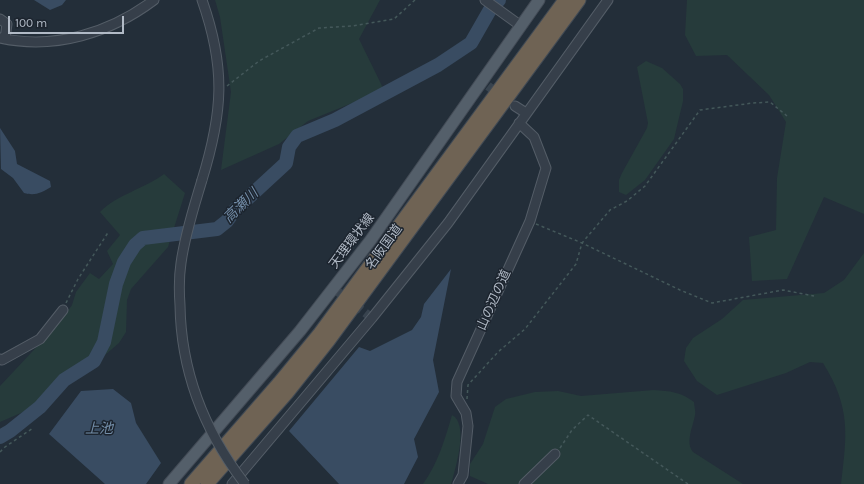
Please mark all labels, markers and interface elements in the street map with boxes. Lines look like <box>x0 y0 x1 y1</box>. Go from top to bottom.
scale bar <box>10 8 126 34</box>
text: 100 m <box>15 16 47 30</box>
water label: 高瀬川 <box>220 185 262 227</box>
street label: 天理環状線 <box>326 210 378 272</box>
street label: 名阪国道 <box>362 221 406 273</box>
street label: 山の辺の道 <box>474 267 514 333</box>
water label: 上池 <box>85 421 113 437</box>

